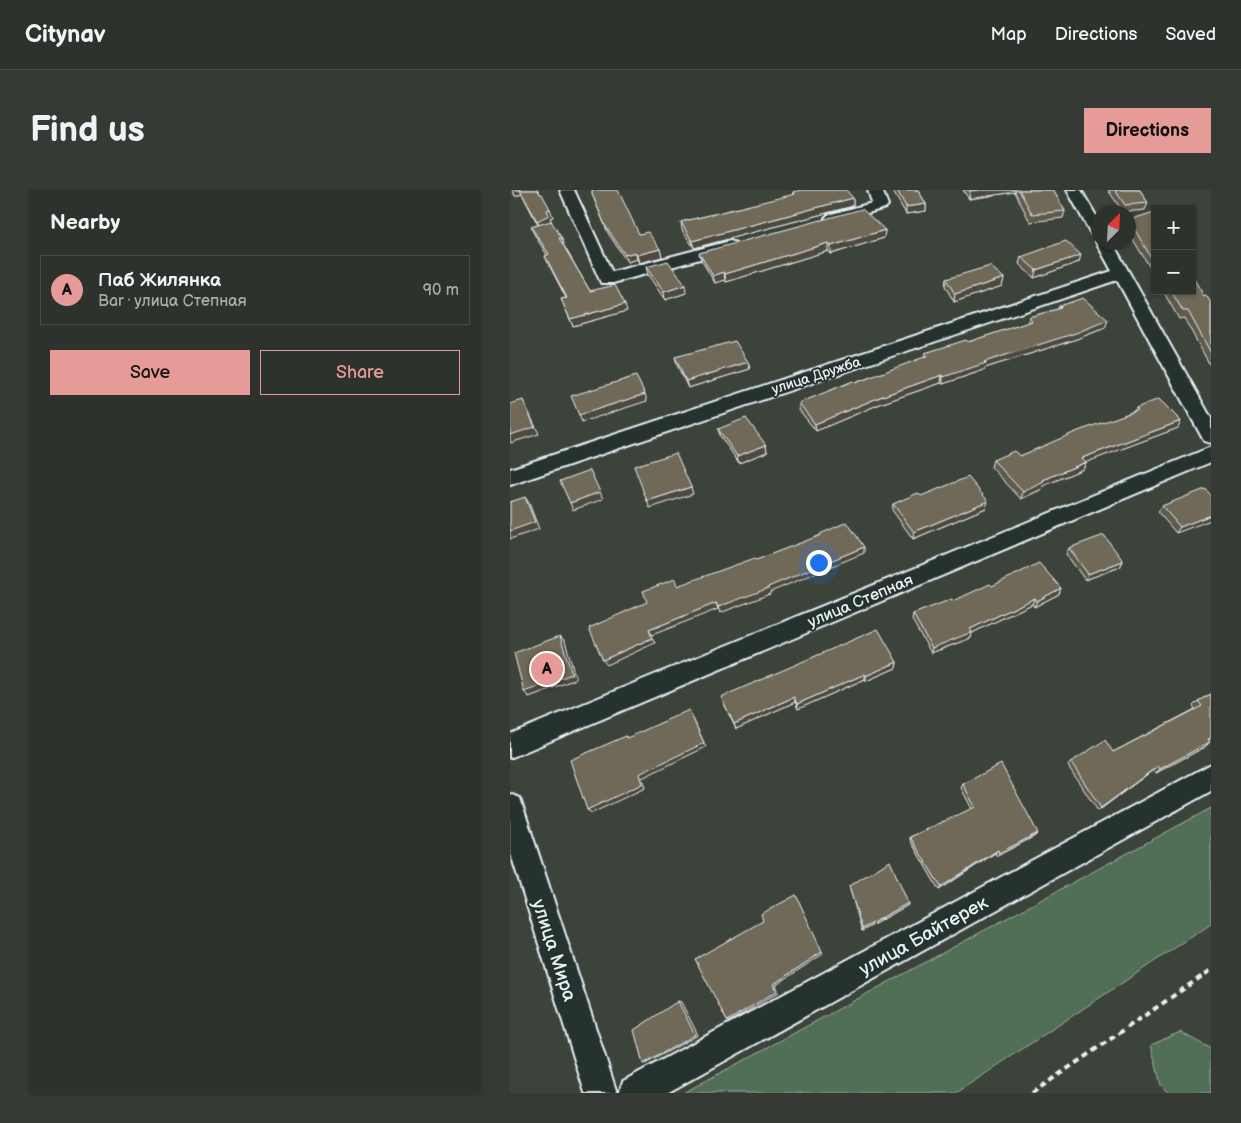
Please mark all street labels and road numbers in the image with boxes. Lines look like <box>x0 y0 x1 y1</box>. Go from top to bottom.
street label: улица Дружба <box>770 353 863 398</box>
street label: улица Степная <box>805 571 916 632</box>
street label: улица Байтерек <box>855 891 992 981</box>
street label: улица Мира <box>526 896 581 1004</box>

